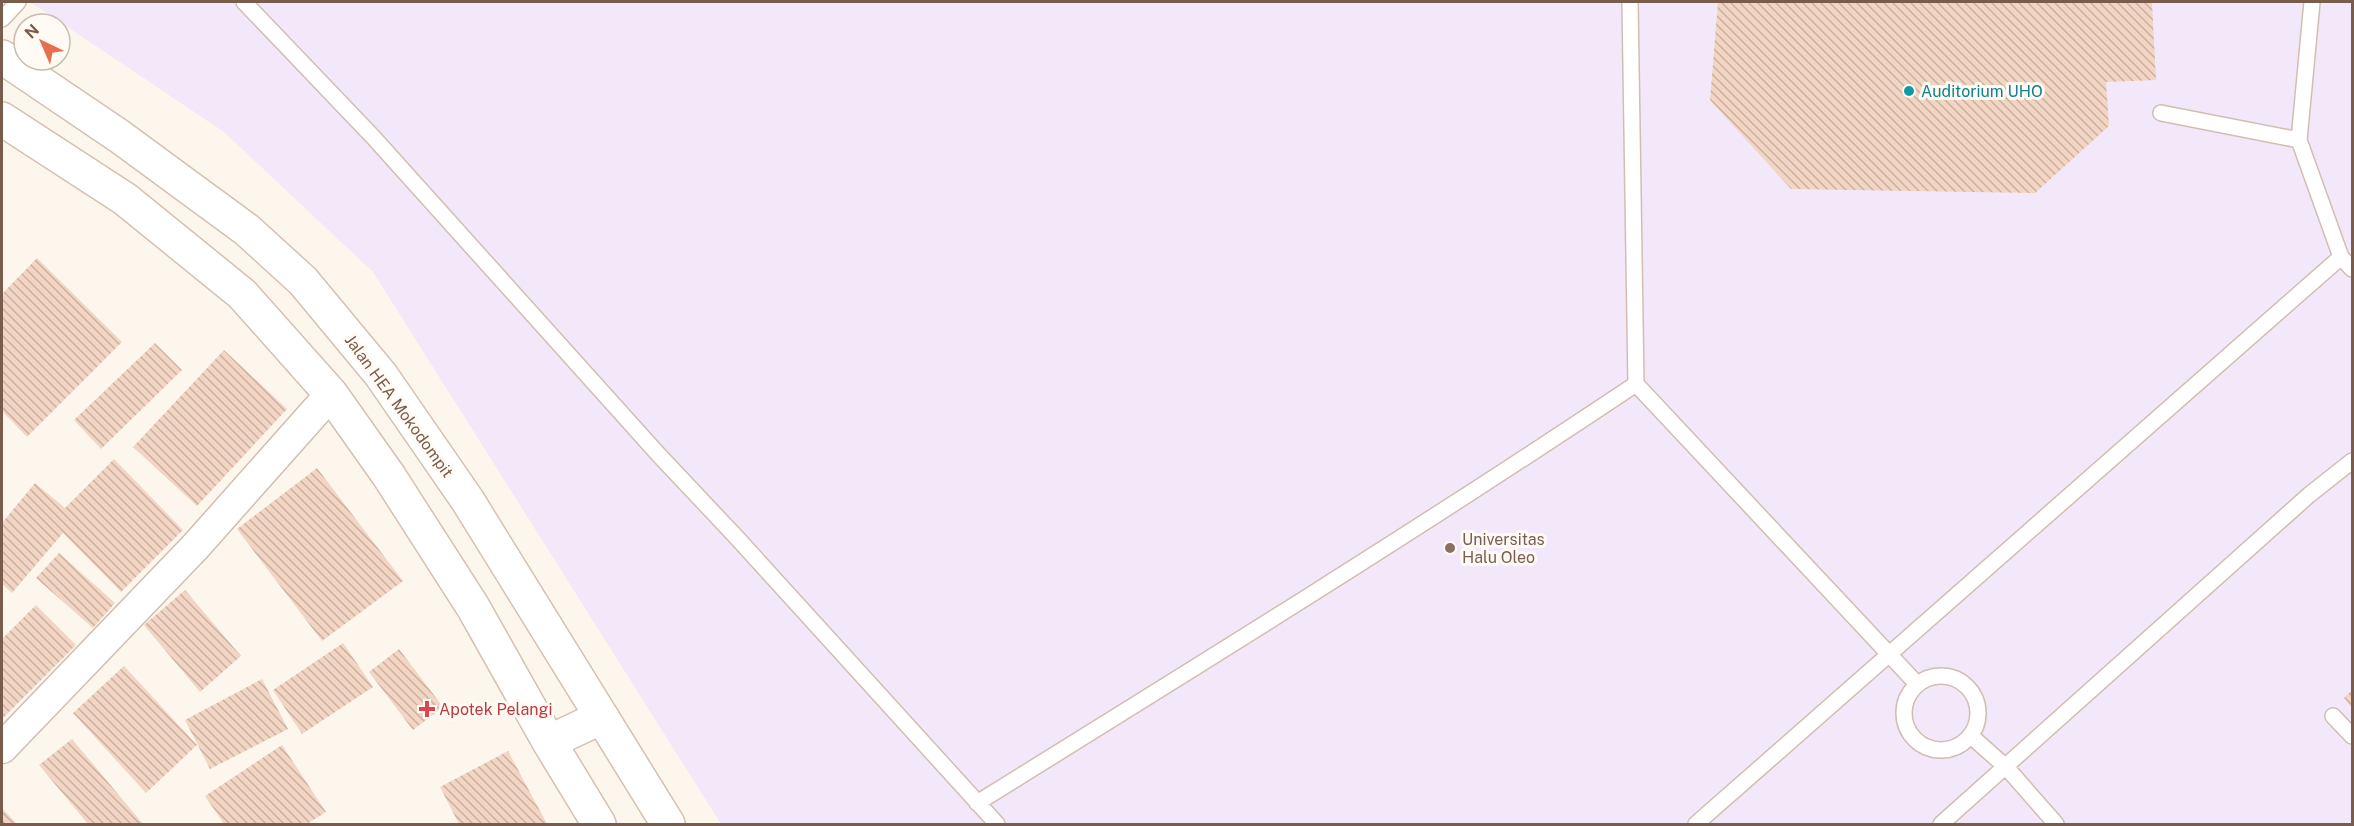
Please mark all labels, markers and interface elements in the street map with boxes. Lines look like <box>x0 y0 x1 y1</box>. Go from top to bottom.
north arrow <box>12 12 72 72</box>
text: N <box>21 20 43 43</box>
place label: Auditorium UHO <box>1921 82 2043 101</box>
marker: Auditorium UHO <box>1902 84 1916 98</box>
street label: Jalan HEA Mokodompit <box>341 331 457 481</box>
place label: Universitas Halu Oleo <box>1462 530 1545 567</box>
marker: Universitas Halu Oleo <box>1443 541 1457 555</box>
place label: Apotek Pelangi <box>439 700 552 719</box>
marker: Apotek Pelangi <box>420 702 434 716</box>

